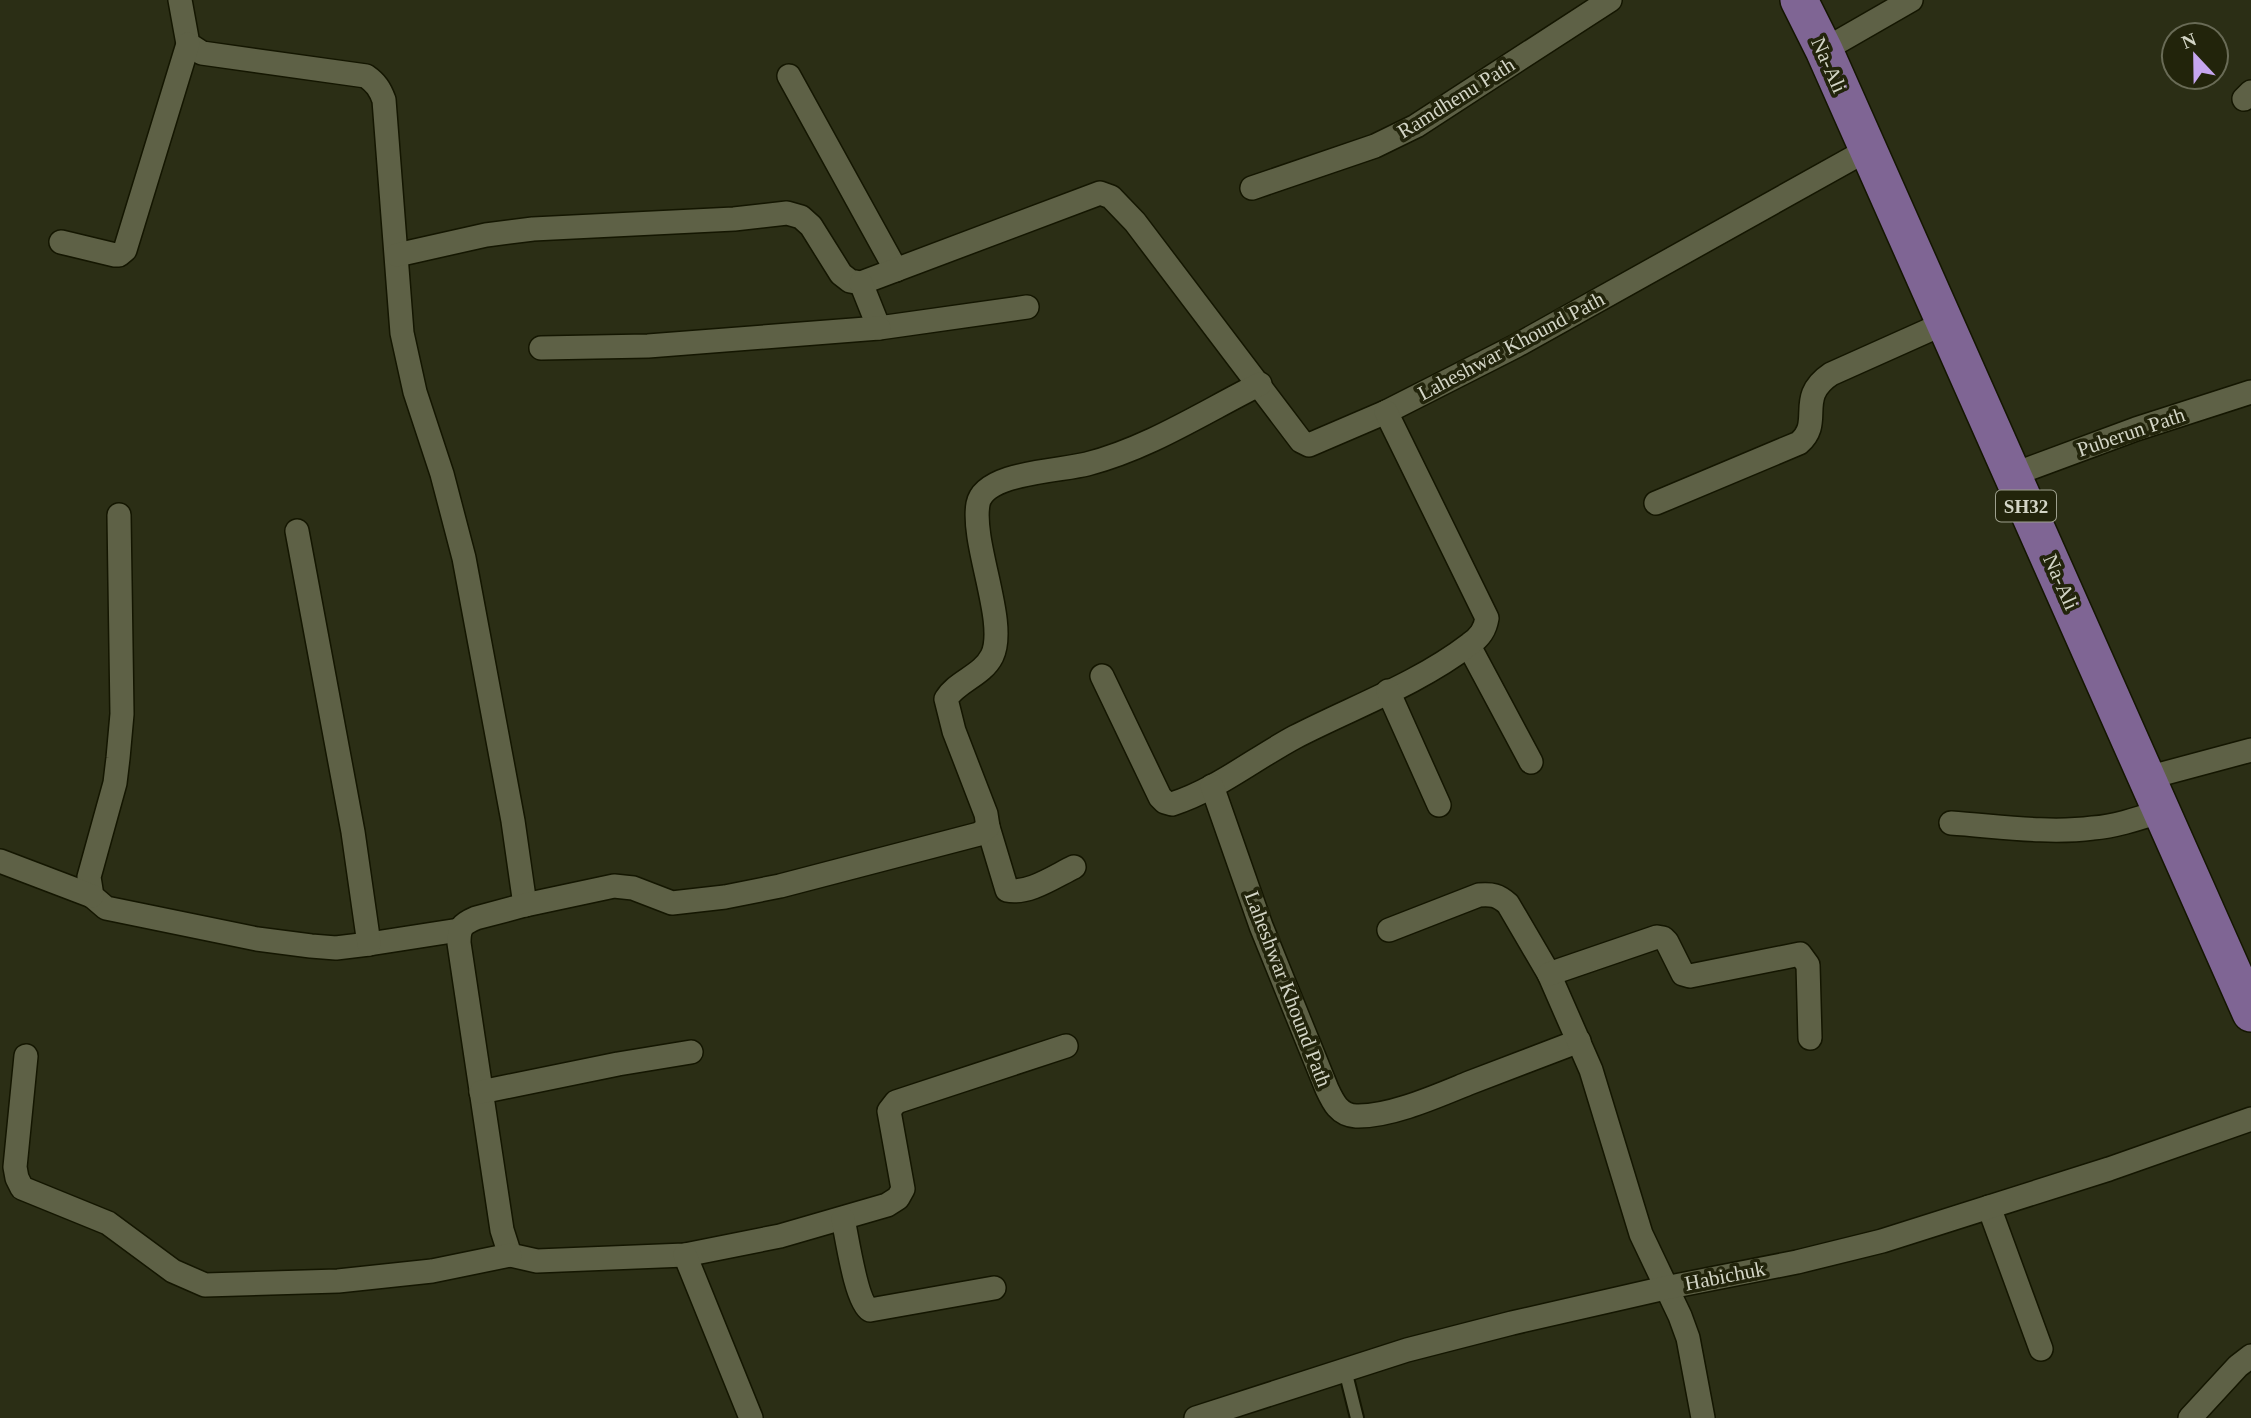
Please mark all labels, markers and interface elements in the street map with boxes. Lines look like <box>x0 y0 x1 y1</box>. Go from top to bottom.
north arrow <box>2160 21 2230 91</box>
text: N <box>2179 28 2199 53</box>
street label: Na-Ali <box>1806 33 1852 97</box>
street label: Ramdhenu Path <box>1393 52 1519 144</box>
street label: Laheshwar Khound Path <box>1414 286 1609 405</box>
street label: Puberun Path <box>2074 402 2189 462</box>
road number: SH32 <box>1996 491 2056 522</box>
street label: Na-Ali <box>2038 550 2084 614</box>
street label: Laheshwar Khound Path <box>1240 888 1337 1091</box>
street label: Habichuk <box>1683 1256 1768 1296</box>

